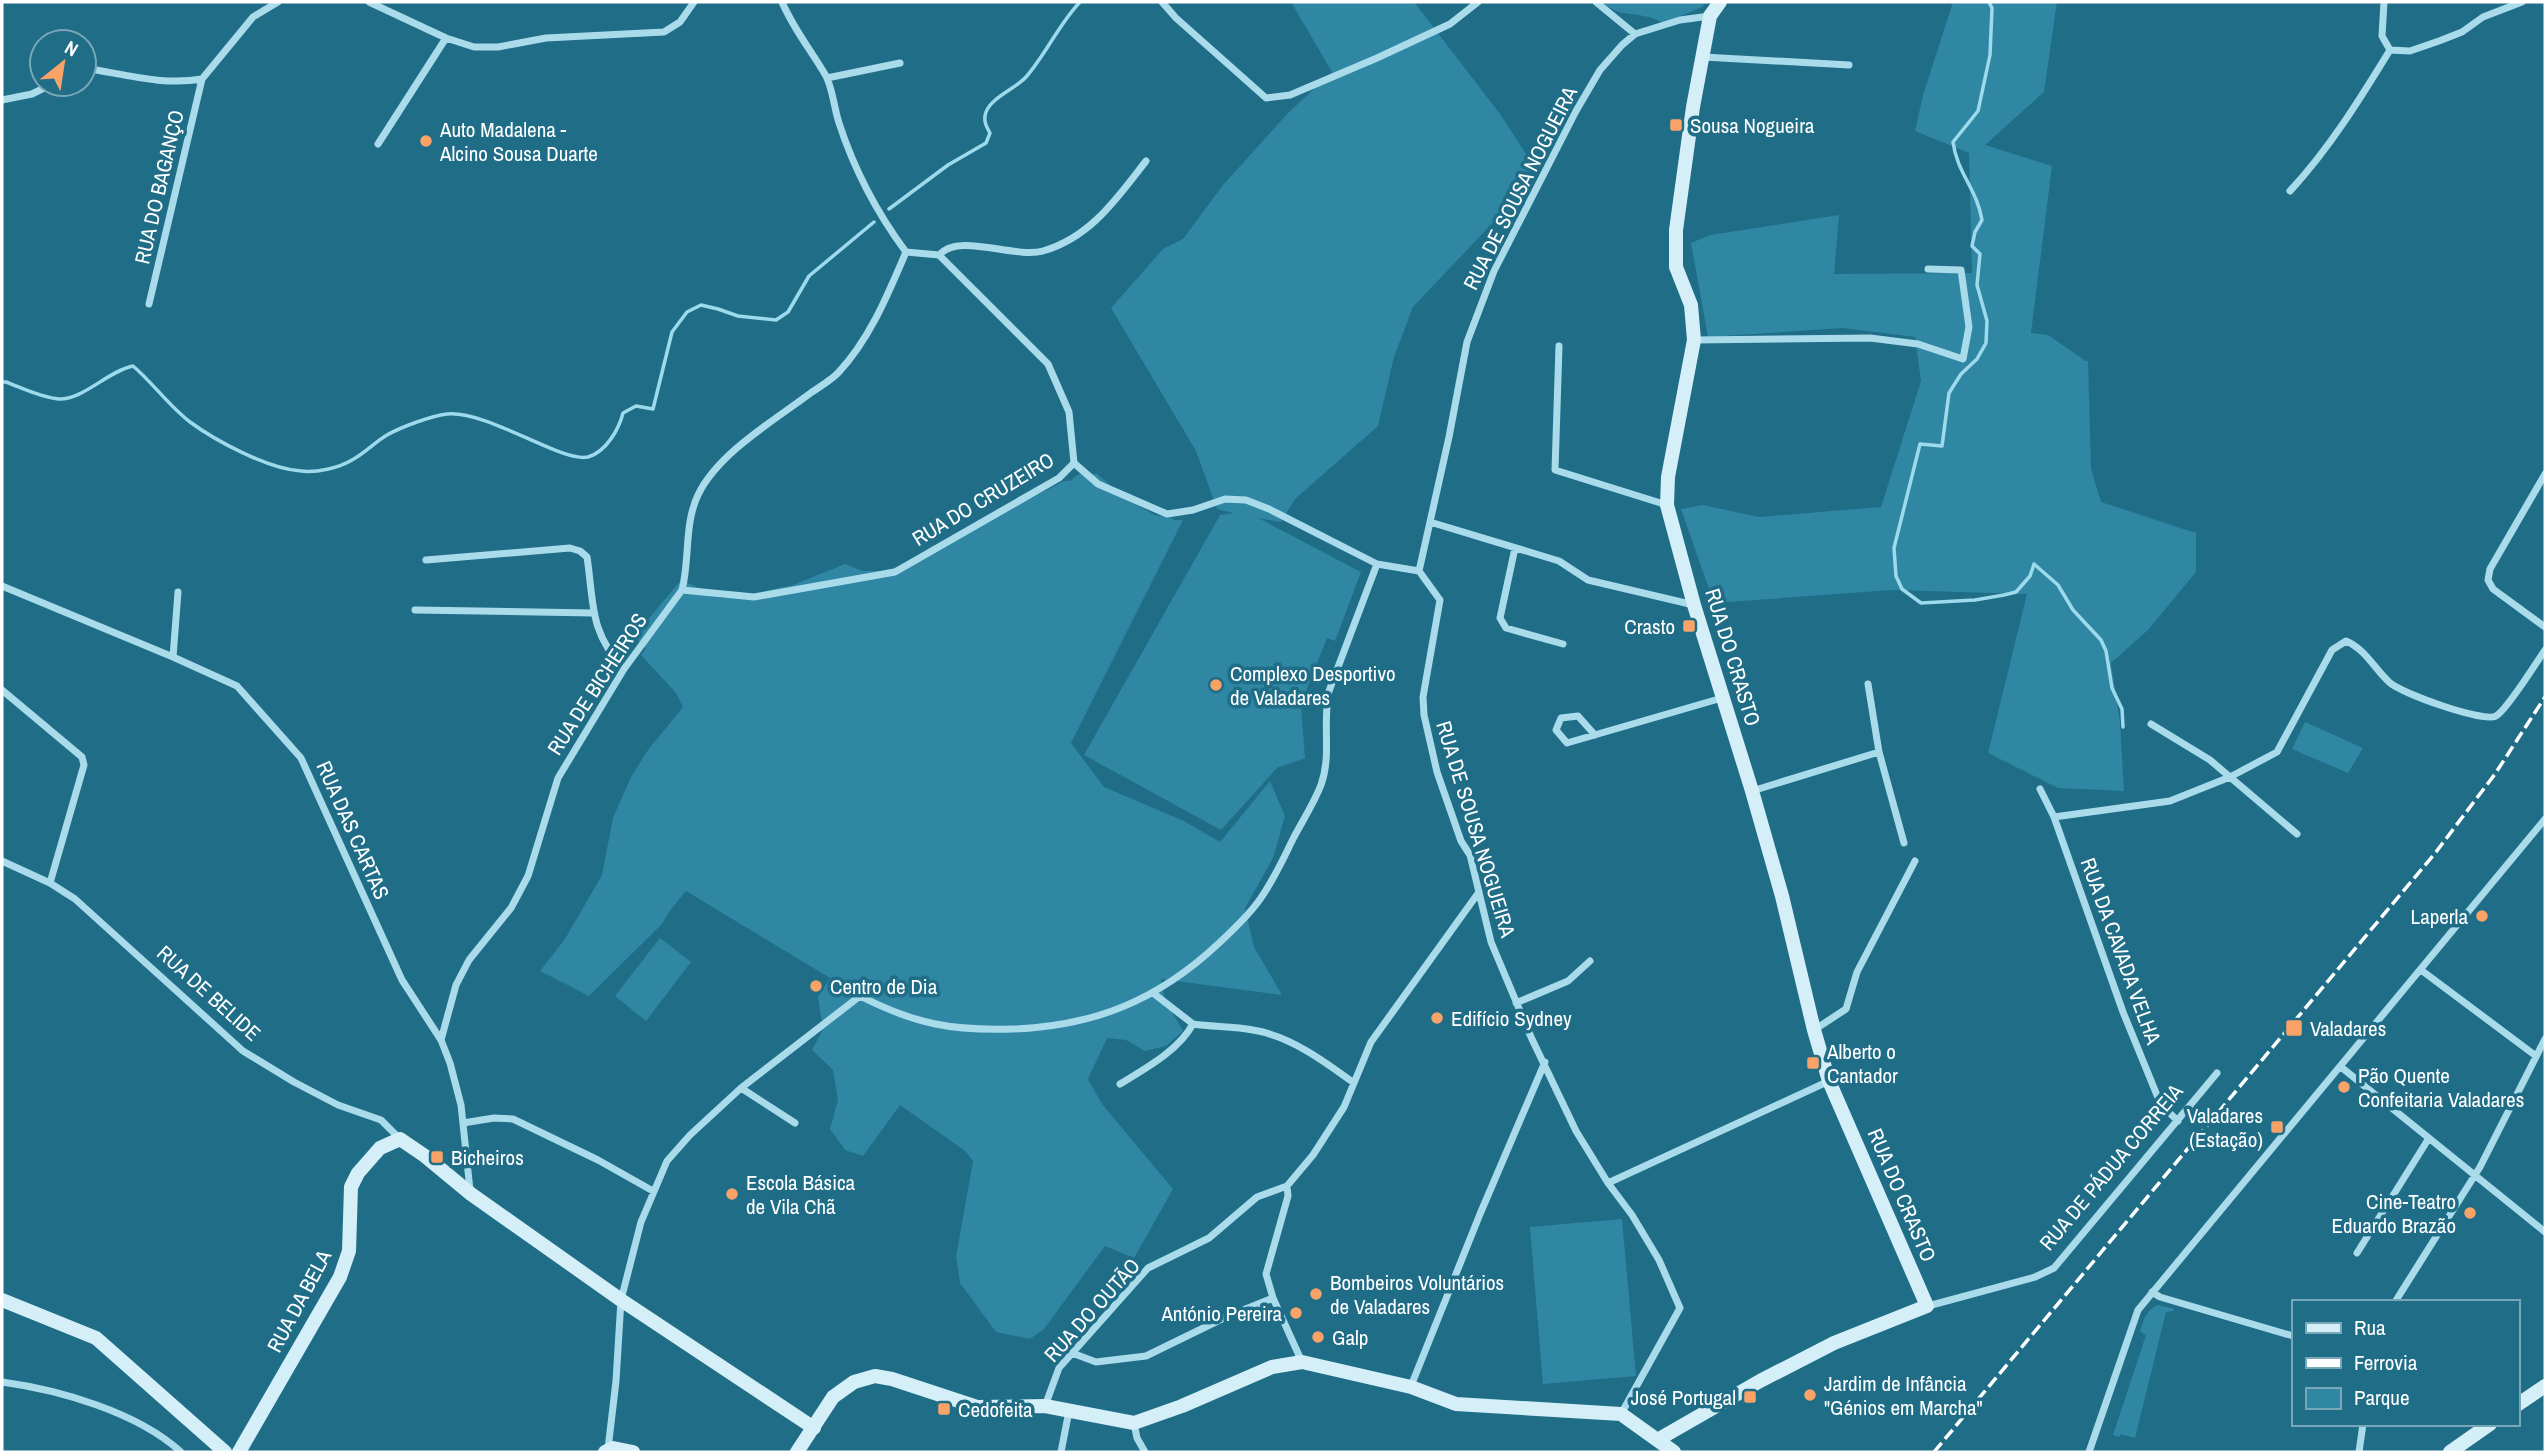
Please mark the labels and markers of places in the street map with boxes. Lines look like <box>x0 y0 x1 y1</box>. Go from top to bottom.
place label: Sousa Nogueira <box>1690 111 1815 140</box>
place label: Auto Madalena - Alcino Sousa Duarte <box>439 115 598 168</box>
marker: Sousa Nogueira <box>1668 117 1684 133</box>
marker: Auto Madalena - Alcino Sousa Duarte <box>418 133 434 149</box>
place label: Crasto <box>1624 612 1675 641</box>
marker: Crasto <box>1681 618 1697 634</box>
place label: Complexo Desportivo de Valadares <box>1230 659 1396 712</box>
marker: Complexo Desportivo de Valadares <box>1208 677 1224 693</box>
place label: Laperla <box>2411 902 2468 931</box>
marker: Laperla <box>2474 908 2490 924</box>
place label: Centro de Dia <box>830 972 938 1001</box>
marker: Centro de Dia <box>808 978 824 994</box>
place label: Edifício Sydney <box>1451 1004 1572 1033</box>
marker: Edifício Sydney <box>1429 1010 1445 1026</box>
place label: Valadares <box>2310 1014 2386 1043</box>
marker: Valadares <box>2284 1018 2304 1038</box>
place label: Alberto o Cantador <box>1826 1037 1898 1090</box>
marker: Alberto o Cantador <box>1805 1055 1821 1071</box>
place label: Pão Quente Confeitaria Valadares <box>2358 1061 2524 1114</box>
marker: Pão Quente Confeitaria Valadares <box>2336 1079 2352 1095</box>
place label: Valadares (Estação) <box>2187 1101 2263 1154</box>
marker: Valadares (Estação) <box>2269 1119 2285 1135</box>
place label: Bicheiros <box>451 1143 524 1172</box>
marker: Bicheiros <box>429 1149 445 1165</box>
place label: Escola Básica de Vila Chã <box>746 1168 856 1221</box>
marker: Escola Básica de Vila Chã <box>724 1186 740 1202</box>
place label: Cine-Teatro Eduardo Brazão <box>2332 1187 2456 1240</box>
marker: Cine-Teatro Eduardo Brazão <box>2462 1205 2478 1221</box>
place label: Bombeiros Voluntários de Valadares <box>1330 1268 1504 1321</box>
marker: Bombeiros Voluntários de Valadares <box>1308 1286 1324 1302</box>
place label: António Pereira <box>1160 1299 1282 1328</box>
marker: António Pereira <box>1288 1305 1304 1321</box>
place label: Galp <box>1332 1323 1368 1352</box>
marker: Galp <box>1310 1329 1326 1345</box>
place label: Jardim de Infância "Génios em Marcha" <box>1824 1369 1983 1422</box>
place label: José Portugal <box>1631 1383 1736 1412</box>
marker: Jardim de Infância "Génios em Marcha" <box>1802 1387 1818 1403</box>
marker: José Portugal <box>1742 1389 1758 1405</box>
place label: Cedofeita <box>958 1395 1033 1424</box>
marker: Cedofeita <box>936 1401 952 1417</box>

